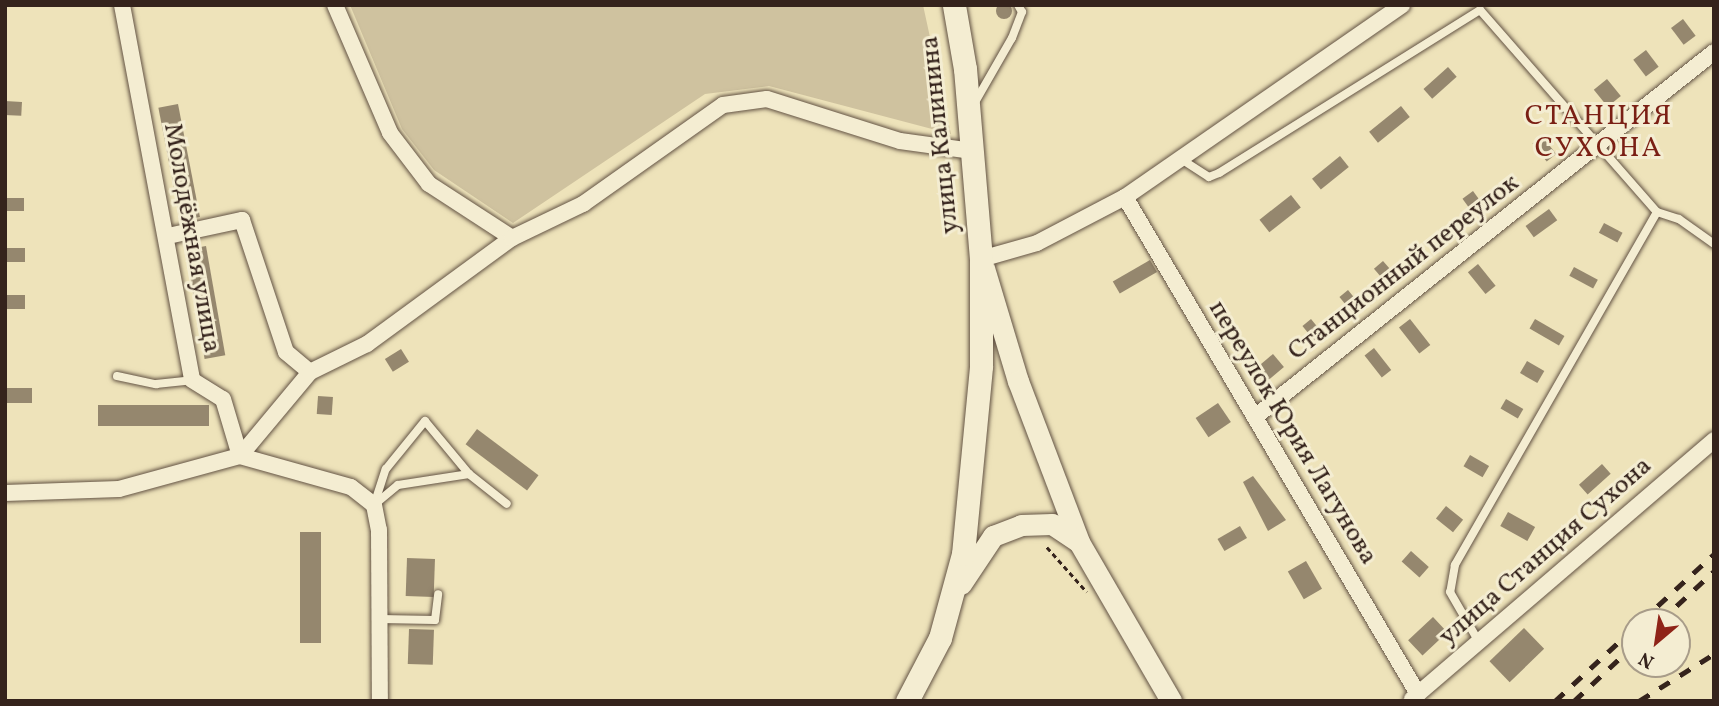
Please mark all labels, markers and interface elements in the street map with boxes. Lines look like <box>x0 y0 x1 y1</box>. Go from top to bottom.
street label: улица Калинина <box>915 35 967 235</box>
district label: СТАНЦИЯ СУХОНА <box>1526 100 1672 166</box>
street label: Молодёжная улица <box>155 120 227 356</box>
street label: Станционный переулок <box>1282 168 1526 368</box>
street label: переулок Юрия Лагунова <box>1201 295 1383 571</box>
street label: улица Станция Сухона <box>1433 451 1659 653</box>
north arrow <box>1621 608 1691 678</box>
text: N <box>1634 645 1659 674</box>

